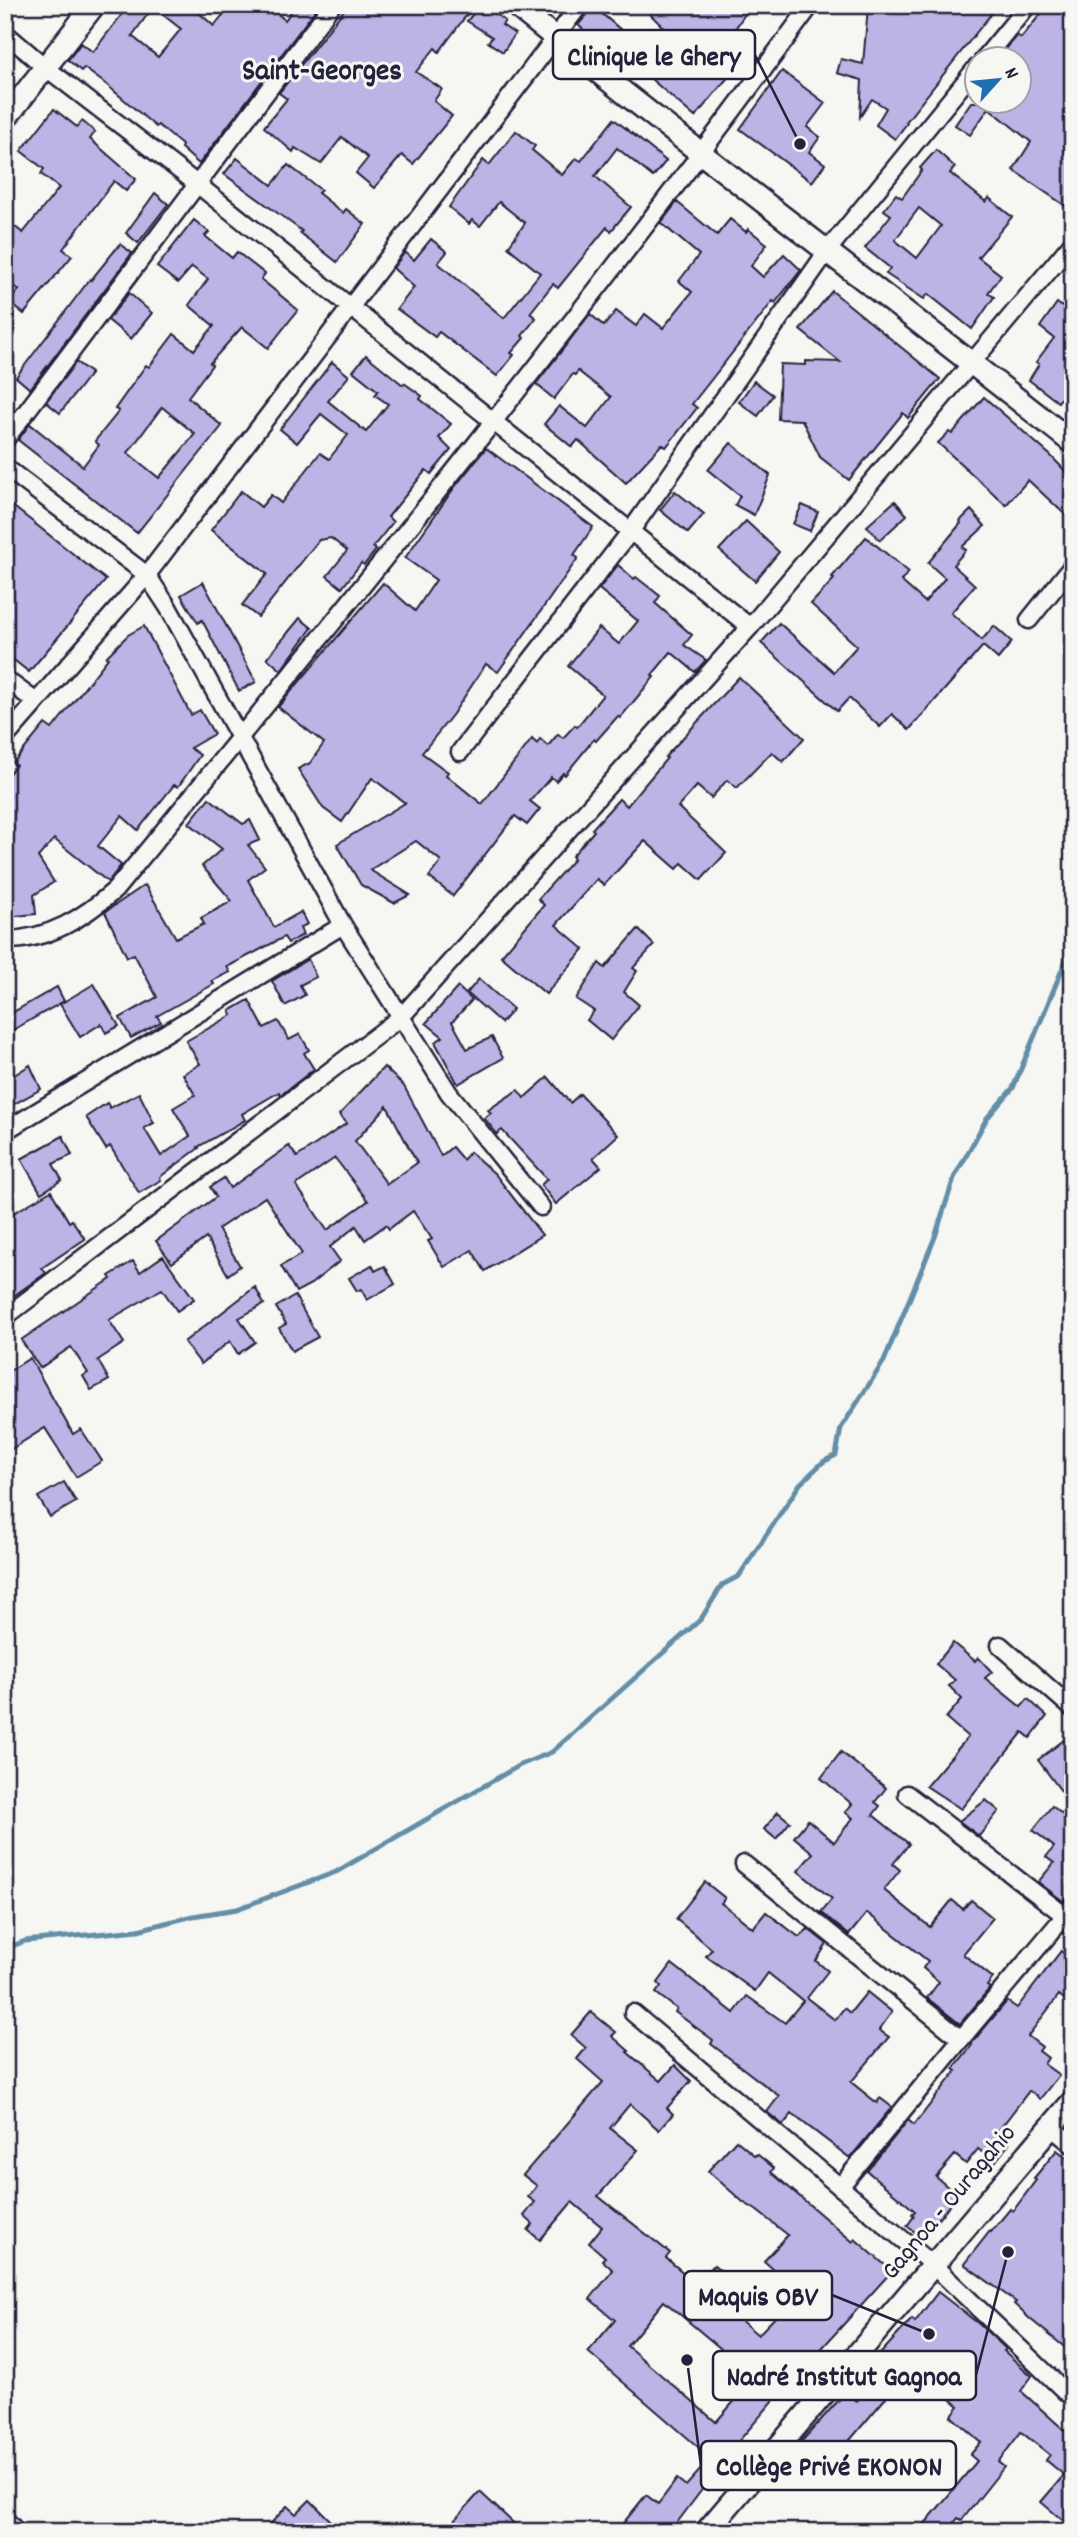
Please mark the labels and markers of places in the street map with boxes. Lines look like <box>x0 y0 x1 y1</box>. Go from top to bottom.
callout: Clinique le Ghery <box>553 30 755 79</box>
callout: Maquis OBV <box>684 2271 832 2320</box>
callout: Nadré Institut Gagnoa <box>713 2351 976 2400</box>
callout: Collège Privé EKONON <box>701 2441 956 2490</box>

